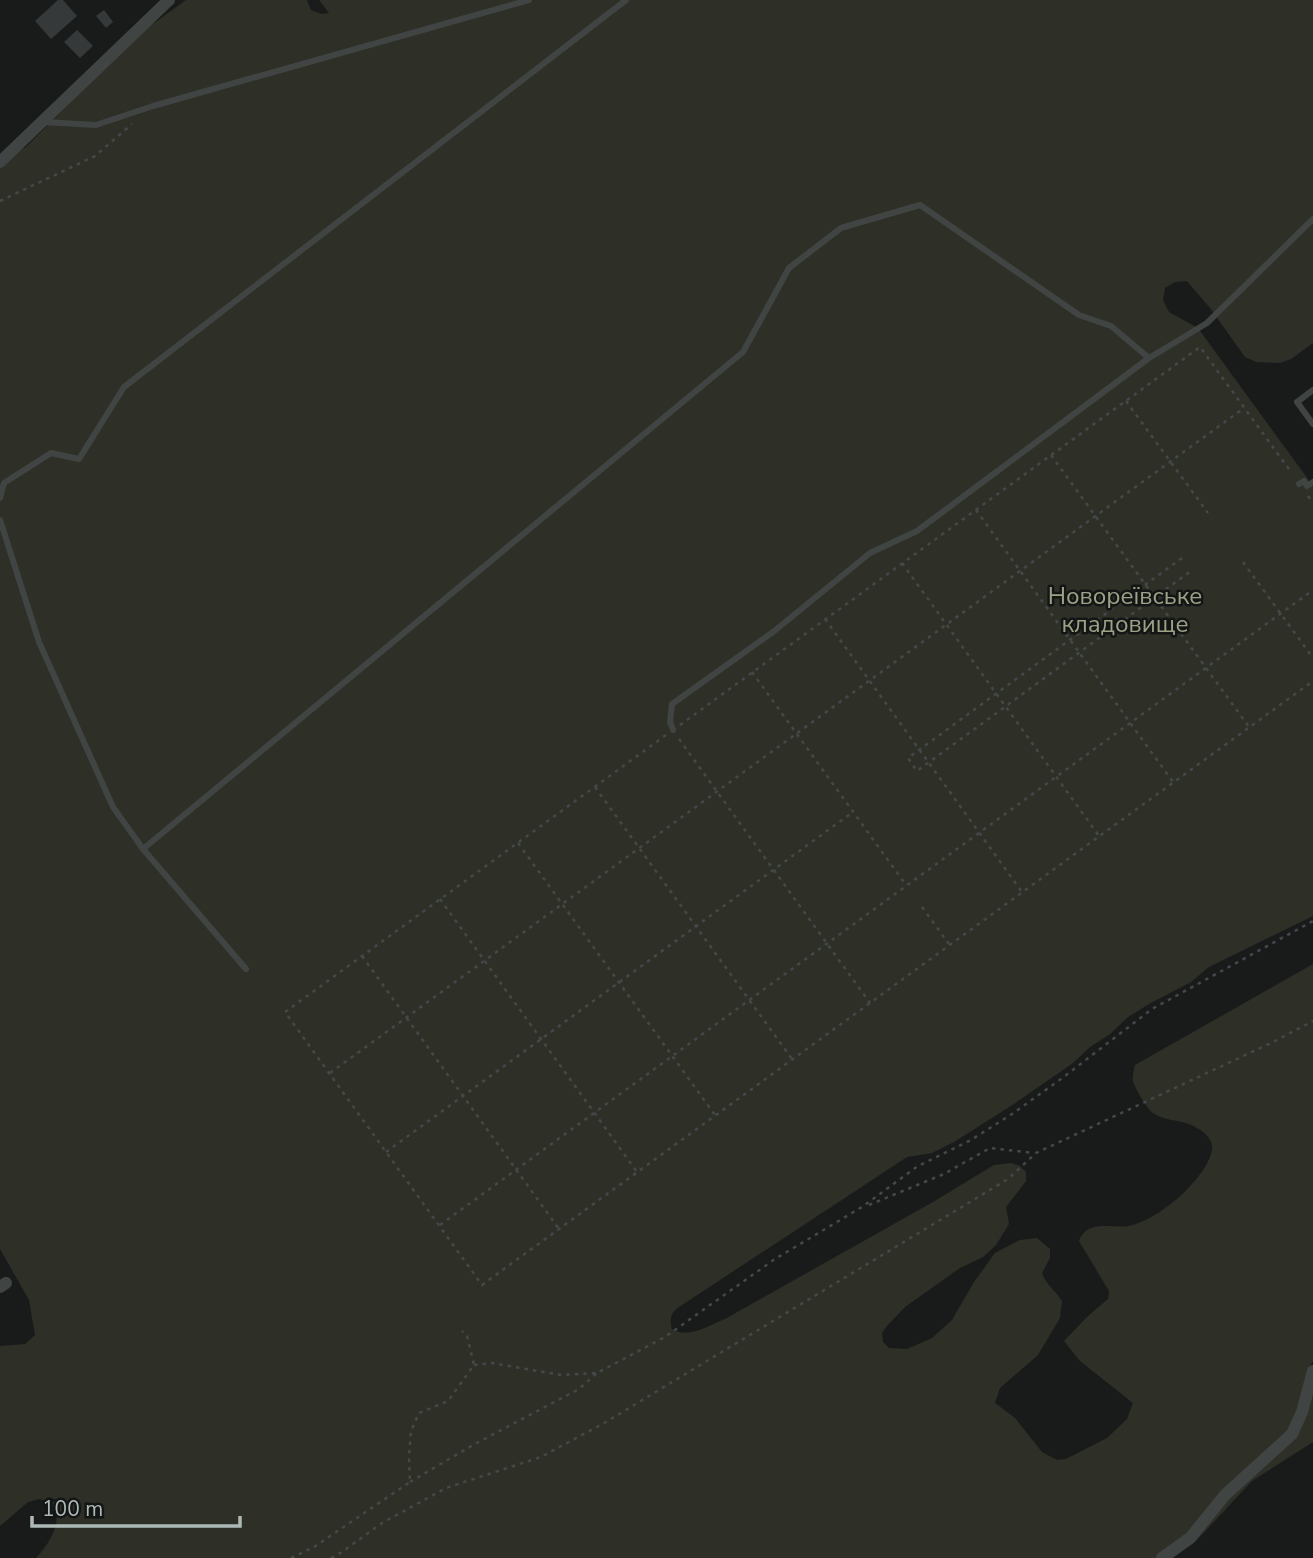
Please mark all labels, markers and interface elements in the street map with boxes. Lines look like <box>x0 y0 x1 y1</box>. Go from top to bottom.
park label: Новореївське кладовище <box>1048 580 1202 640</box>
scale bar <box>32 1484 240 1528</box>
text: 100 m <box>42 1495 103 1523</box>

